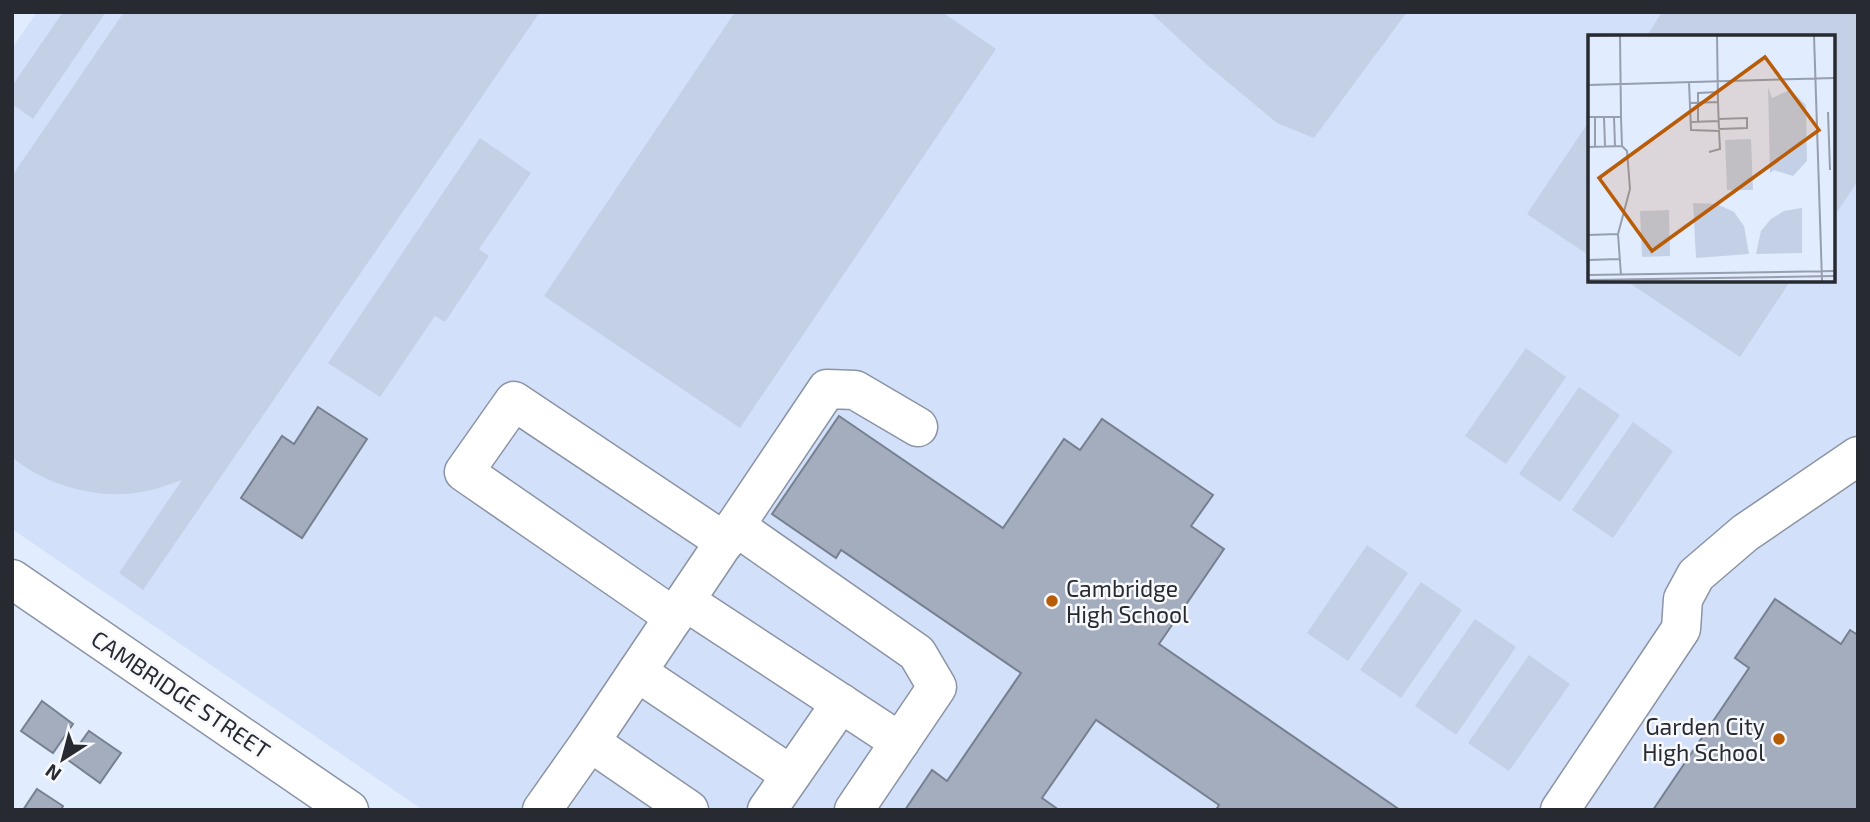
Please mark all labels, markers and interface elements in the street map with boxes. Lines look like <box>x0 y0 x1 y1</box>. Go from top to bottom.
inset map <box>1588 35 1835 282</box>
place label: Cambridge High School <box>1066 574 1189 628</box>
marker: Cambridge High School <box>1044 593 1060 609</box>
street label: CAMBRIDGE STREET <box>86 624 276 764</box>
place label: Garden City High School <box>1642 712 1765 766</box>
north arrow <box>28 724 98 794</box>
marker: Garden City High School <box>1771 731 1787 747</box>
text: N <box>40 760 65 786</box>

